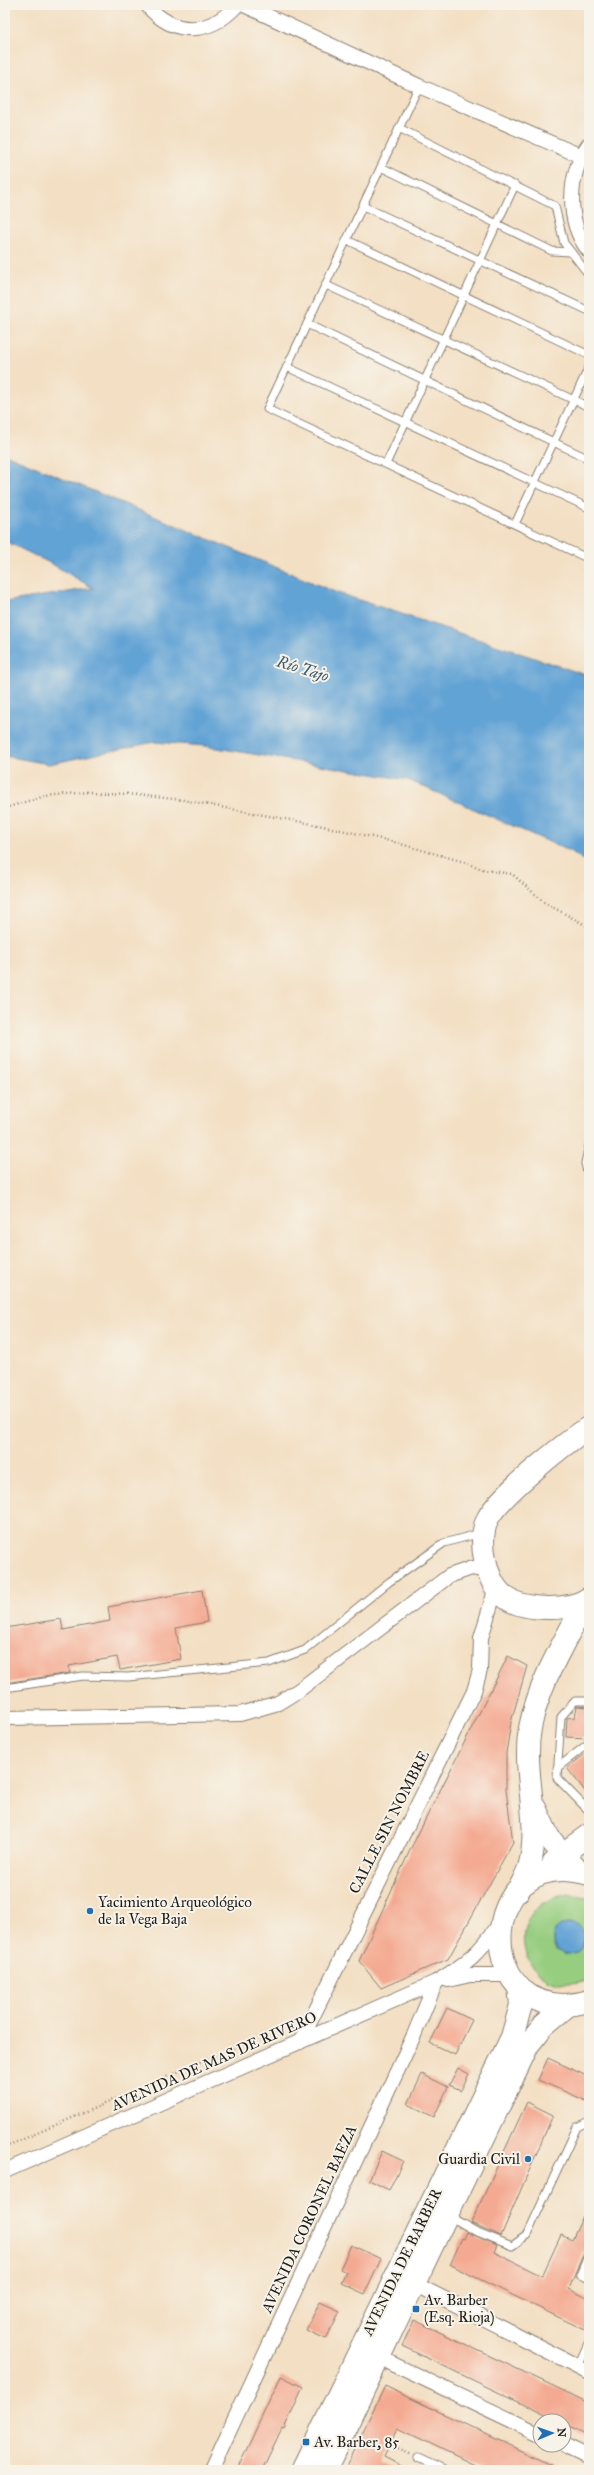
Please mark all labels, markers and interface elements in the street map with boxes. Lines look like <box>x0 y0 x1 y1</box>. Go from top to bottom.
water label: Río Tajo <box>273 651 331 686</box>
street label: CALLE SIN NOMBRE <box>345 1747 433 1896</box>
place label: Yacimiento Arqueológico de la Vega Baja <box>98 1893 252 1928</box>
marker: Yacimiento Arqueológico de la Vega Baja <box>85 1906 95 1916</box>
street label: AVENIDA DE MAS DE RIVERO <box>108 2007 319 2115</box>
street label: AVENIDA CORONEL BAEZA <box>257 2122 361 2317</box>
place label: Guardia Civil <box>438 2150 521 2168</box>
marker: Guardia Civil <box>523 2154 533 2164</box>
street label: AVENIDA DE BARBER <box>358 2185 446 2339</box>
place label: Av. Barber (Esq. Rioja) <box>423 2291 494 2327</box>
marker: Av. Barber (Esq. Rioja) <box>411 2304 421 2314</box>
north arrow <box>532 2413 572 2453</box>
text: N <box>555 2428 568 2438</box>
place label: Av. Barber, 85 <box>313 2433 399 2451</box>
marker: Av. Barber, 85 <box>301 2437 311 2447</box>

